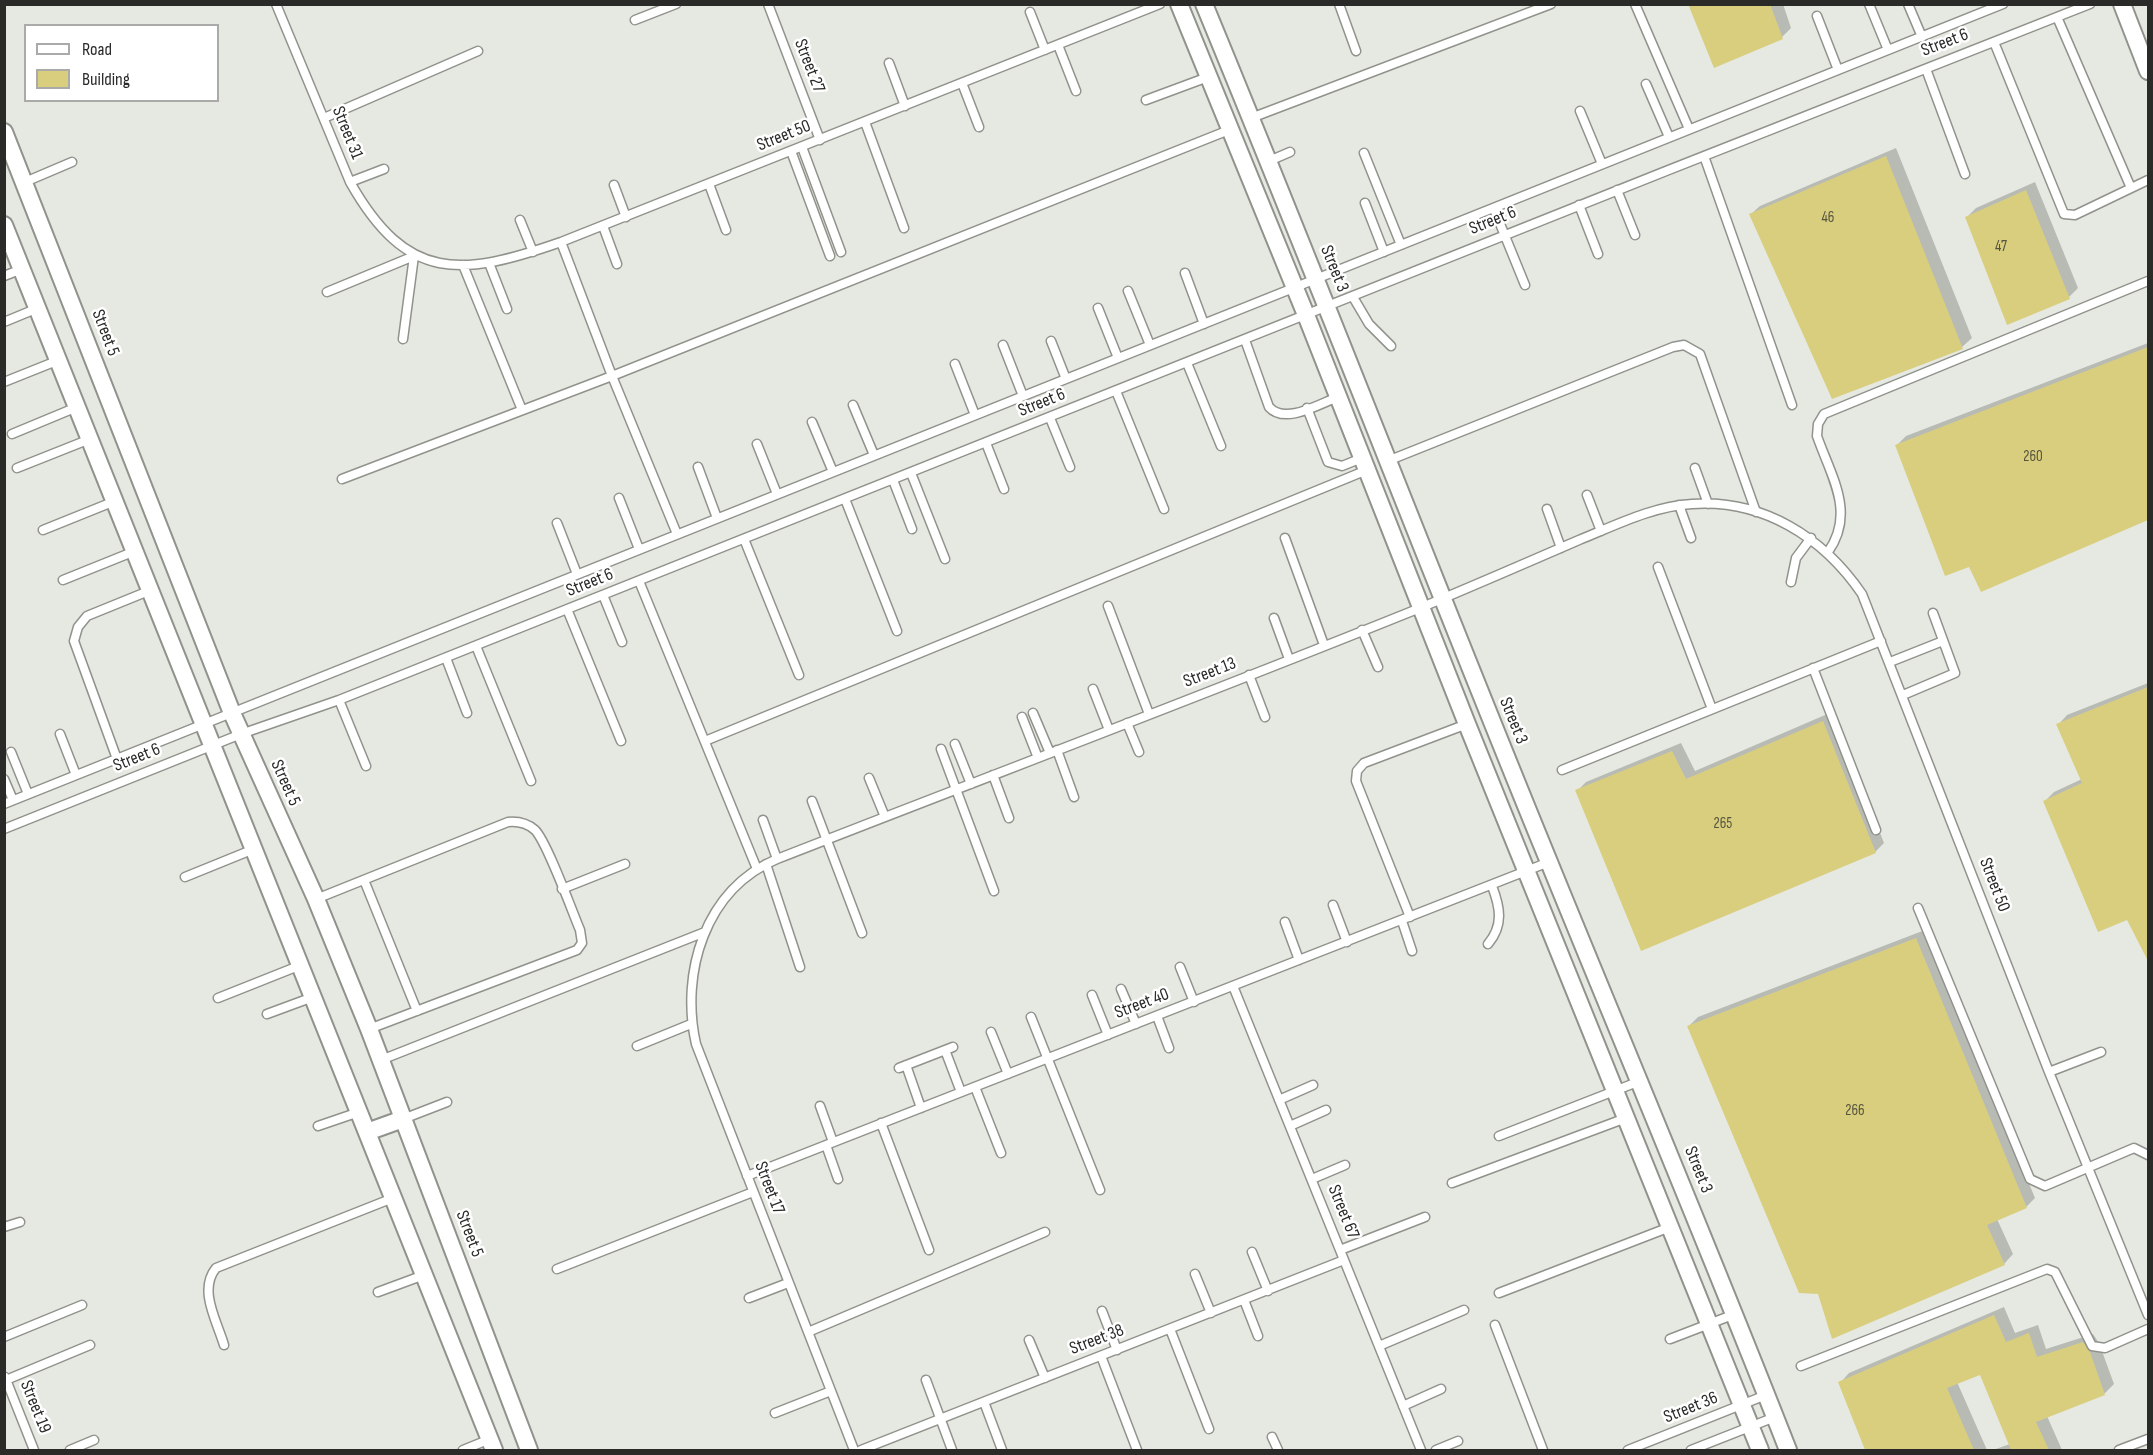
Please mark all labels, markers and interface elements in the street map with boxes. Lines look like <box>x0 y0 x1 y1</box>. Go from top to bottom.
legend <box>24 24 219 102</box>
street label: Street 6 <box>1918 24 1972 62</box>
street label: Street 27 <box>789 36 829 96</box>
text: Road <box>82 39 112 60</box>
text: Building <box>82 69 130 90</box>
street label: Street 31 <box>327 104 367 162</box>
street label: Street 50 <box>754 115 814 157</box>
street label: Street 6 <box>1466 202 1520 240</box>
house number: 46 <box>1822 209 1834 227</box>
house number: 47 <box>1995 238 2007 256</box>
street label: Street 3 <box>1315 243 1353 295</box>
street label: Street 5 <box>86 307 124 359</box>
street label: Street 6 <box>1015 384 1069 422</box>
house number: 260 <box>2023 448 2043 466</box>
street label: Street 6 <box>563 564 617 602</box>
street label: Street 13 <box>1181 653 1239 693</box>
street label: Street 3 <box>1494 695 1532 747</box>
street label: Street 6 <box>110 739 164 777</box>
street label: Street 5 <box>265 757 305 809</box>
house number: 265 <box>1714 815 1732 833</box>
street label: Street 50 <box>1974 855 2014 915</box>
street label: Street 40 <box>1112 984 1172 1024</box>
house number: 266 <box>1845 1102 1865 1120</box>
street label: Street 3 <box>1679 1144 1717 1196</box>
street label: Street 17 <box>749 1159 789 1217</box>
street label: Street 67 <box>1323 1182 1363 1242</box>
street label: Street 5 <box>450 1208 488 1260</box>
street label: Street 38 <box>1067 1320 1127 1360</box>
street label: Street 19 <box>15 1377 55 1437</box>
street label: Street 36 <box>1661 1387 1721 1429</box>

